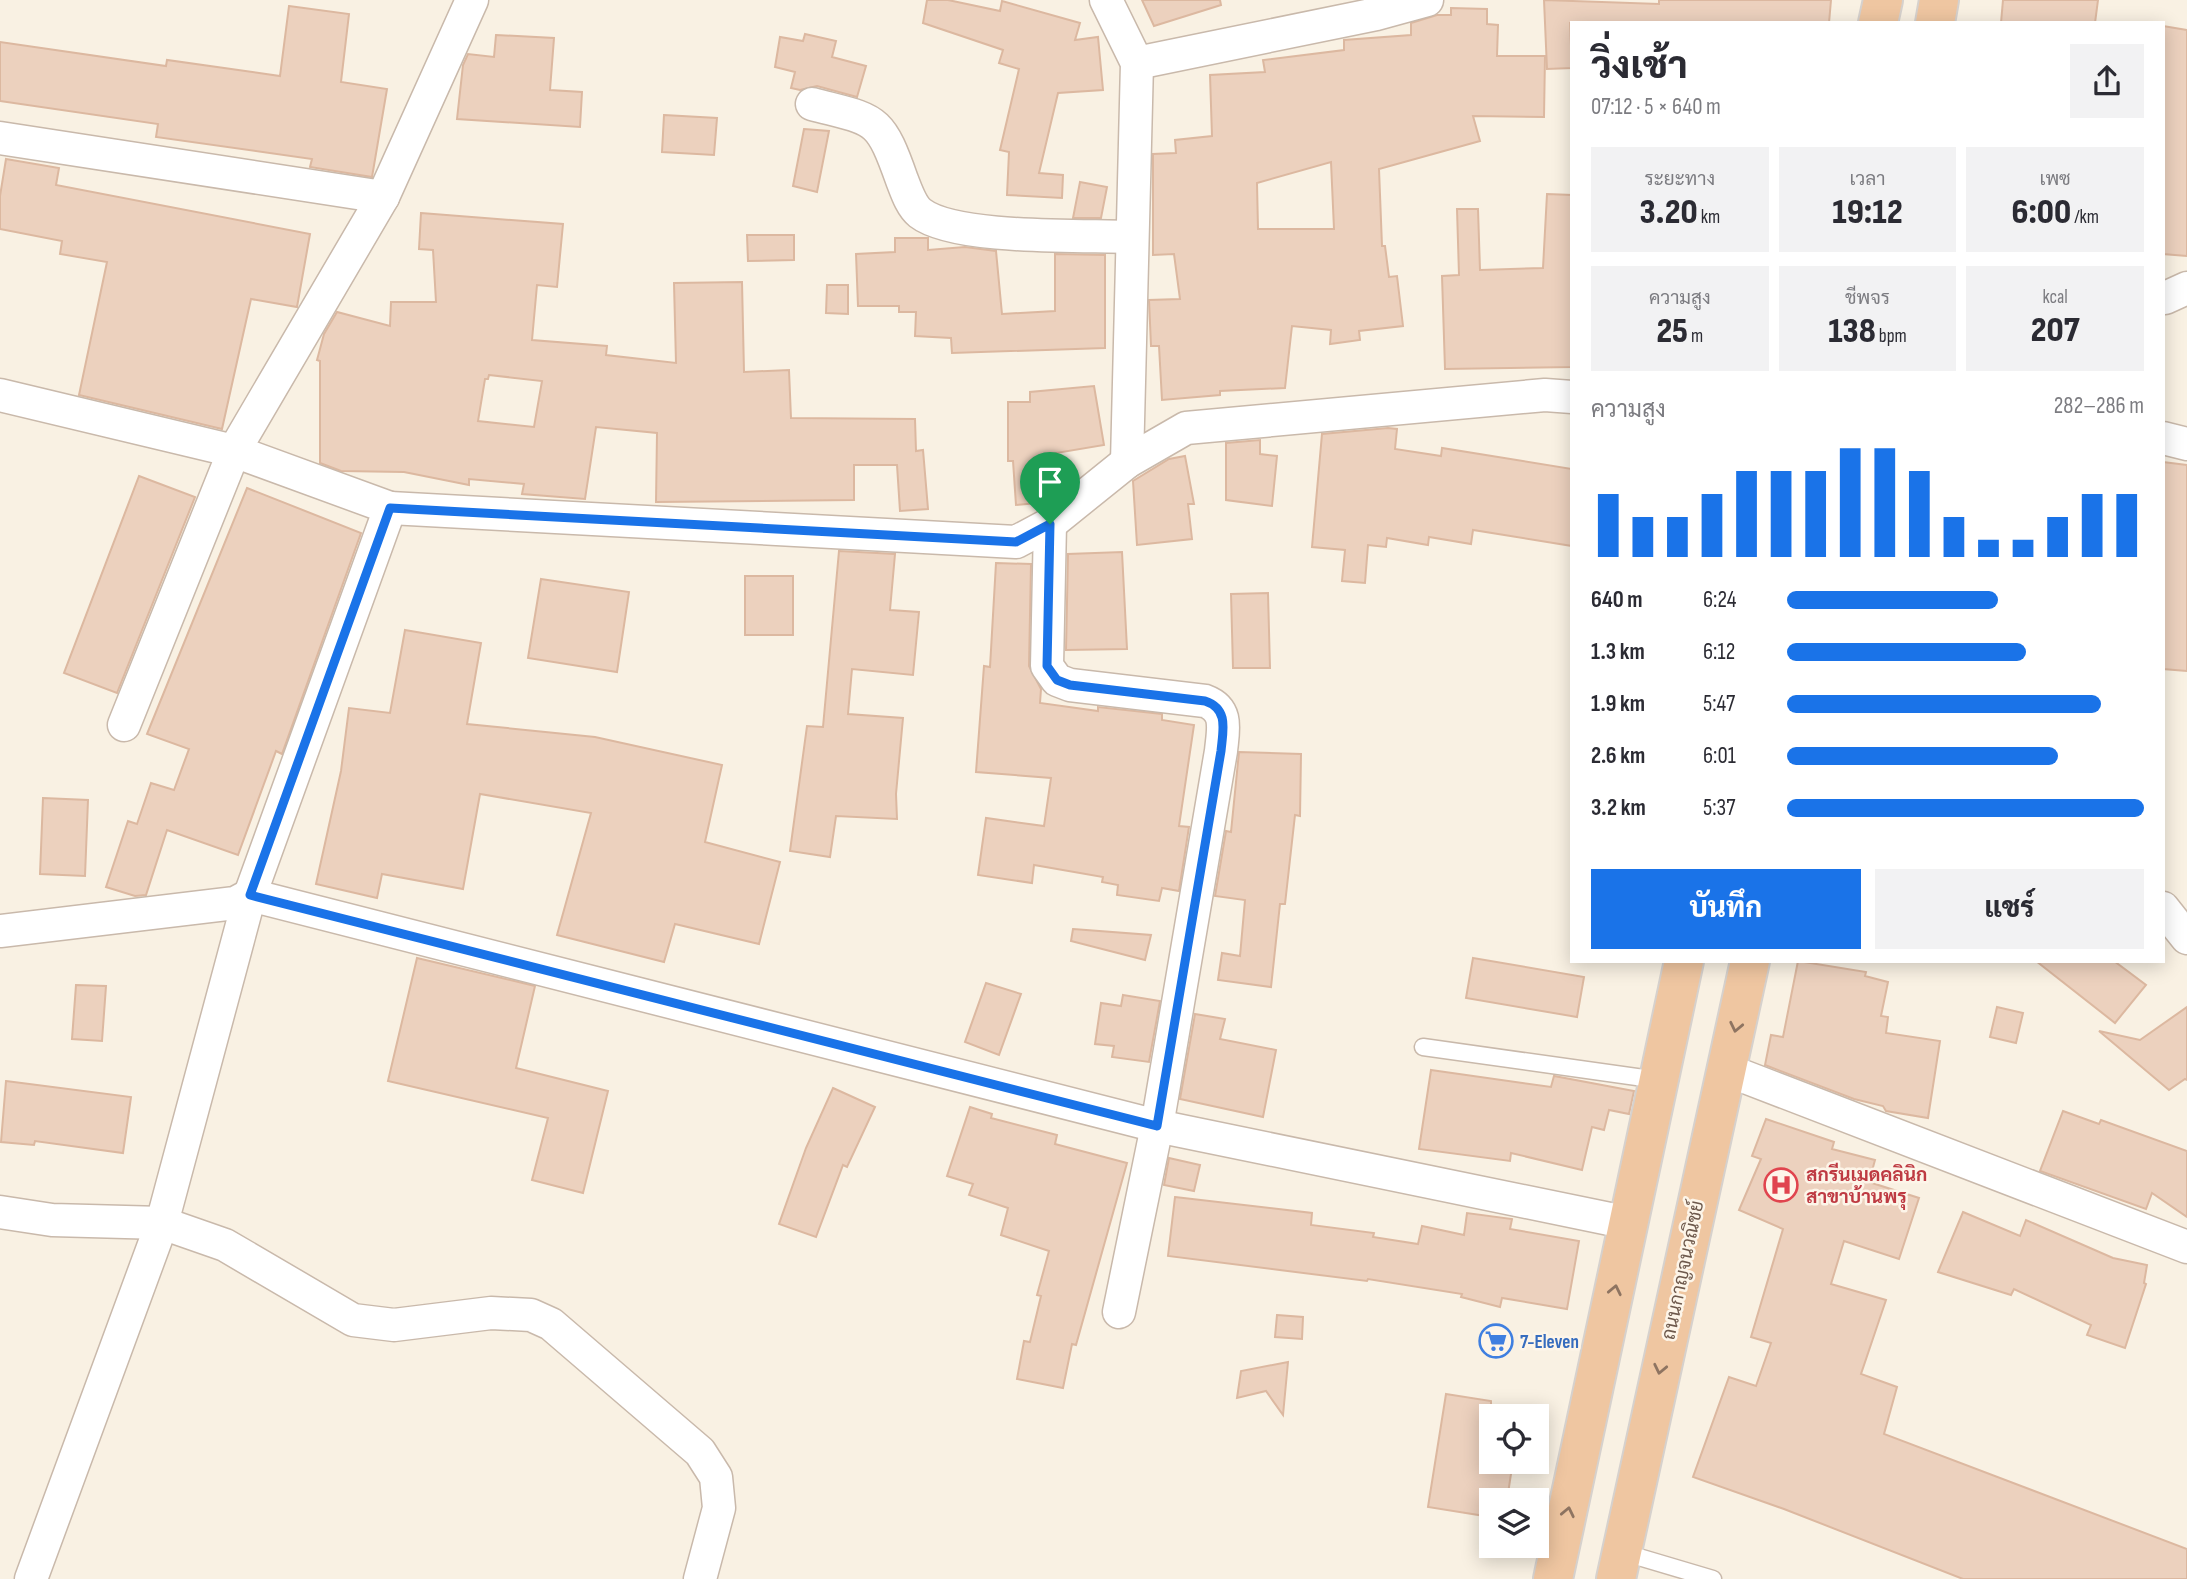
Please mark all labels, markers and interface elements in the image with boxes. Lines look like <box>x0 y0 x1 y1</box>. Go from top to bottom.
text: วิ่งเช้า <box>1591 44 1688 89</box>
button: share <box>2070 44 2144 118</box>
text: 07:12 · 5 × 640 m <box>1591 93 1721 121</box>
text: ระยะทาง <box>1644 168 1715 191</box>
text: เวลา <box>1850 168 1885 191</box>
text: เพซ <box>2040 168 2071 191</box>
text: 3.20 <box>1640 191 1698 234</box>
text: 19:12 <box>1832 191 1903 234</box>
text: 6:00 <box>2011 191 2071 234</box>
text: km <box>1698 206 1720 229</box>
text: /km <box>2071 206 2099 229</box>
text: kcal <box>2043 286 2068 309</box>
text: ความสูง <box>1649 287 1711 310</box>
text: ชีพจร <box>1845 287 1890 310</box>
text: 207 <box>2031 309 2079 352</box>
text: 25 <box>1656 310 1688 353</box>
text: 138 <box>1828 310 1876 353</box>
text: m <box>1688 325 1703 348</box>
text: bpm <box>1876 325 1907 348</box>
text: 282–286 m <box>2054 392 2144 420</box>
text: ความสูง <box>1591 396 1666 424</box>
pin <box>1020 452 1080 524</box>
icon: arrive <box>1031 463 1069 501</box>
text: 640 m <box>1591 586 1643 614</box>
text: 6:24 <box>1703 586 1736 614</box>
text: 1.3 km <box>1591 638 1645 666</box>
text: 6:12 <box>1703 638 1735 666</box>
text: 1.9 km <box>1591 690 1645 718</box>
text: 5:47 <box>1703 690 1735 718</box>
text: 2.6 km <box>1591 742 1645 770</box>
text: 6:01 <box>1703 742 1736 770</box>
text: 3.2 km <box>1591 794 1646 822</box>
text: 5:37 <box>1703 794 1735 822</box>
button: บันทึก <box>1591 869 1861 949</box>
button: แชร์ <box>1875 869 2144 949</box>
one-way arrow <box>1729 1021 1744 1033</box>
place label: สกรีนเมดคลินิก สาขาบ้านพรุ <box>1806 1162 1927 1211</box>
hospital icon: สกรีนเมดคลินิก สาขาบ้านพรุ <box>1762 1166 1800 1204</box>
street label: ถนนกาญจนวณิชย์ <box>1656 1198 1709 1342</box>
one-way arrow <box>1606 1284 1621 1296</box>
supermarket icon: 7-Eleven <box>1477 1322 1515 1360</box>
place label: 7-Eleven <box>1520 1331 1579 1354</box>
one-way arrow <box>1654 1363 1669 1375</box>
map controls <box>1479 1404 1549 1558</box>
button: locate <box>1479 1404 1549 1474</box>
button: layers <box>1479 1488 1549 1558</box>
one-way arrow <box>1559 1506 1574 1518</box>

